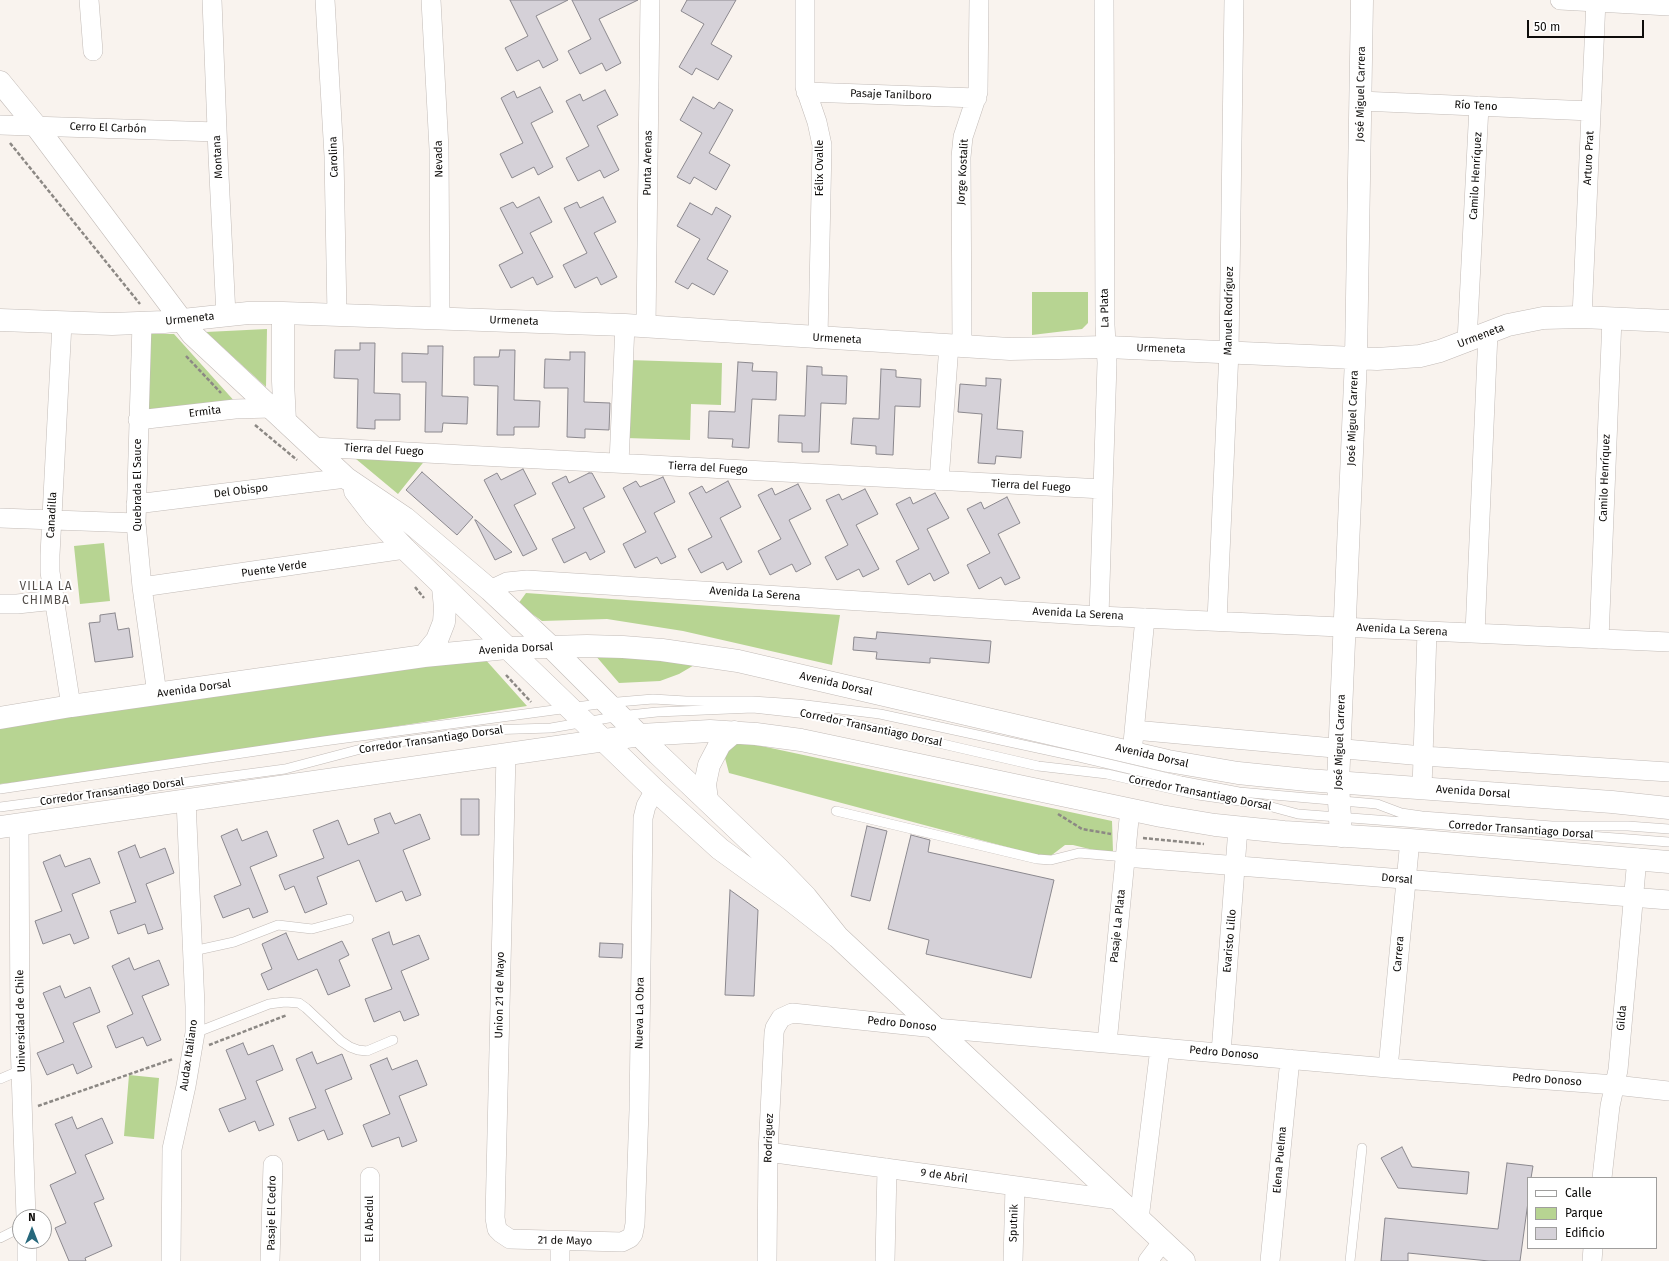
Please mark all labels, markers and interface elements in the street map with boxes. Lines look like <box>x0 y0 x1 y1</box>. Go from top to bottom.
scale bar <box>1529 12 1646 38</box>
text: 50 m <box>1534 20 1560 34</box>
street label: José Miguel Carrera <box>1354 46 1368 142</box>
street label: Pasaje Tanilboro <box>850 87 932 103</box>
street label: Río Teno <box>1454 98 1498 114</box>
street label: Cerro El Carbón <box>69 120 147 136</box>
street label: Punta Arenas <box>641 130 655 196</box>
street label: Arturo Prat <box>1581 131 1597 185</box>
street label: Camilo Henríquez <box>1467 132 1485 220</box>
street label: Montana <box>210 135 226 179</box>
street label: Carolina <box>327 136 341 178</box>
street label: Jorge Kostalit <box>955 139 971 205</box>
street label: Nevada <box>432 140 446 178</box>
street label: Félix Ovalle <box>813 140 827 196</box>
street label: Manuel Rodríguez <box>1222 266 1236 356</box>
street label: La Plata <box>1098 288 1112 328</box>
street label: Urmeneta <box>165 310 215 328</box>
street label: Urmeneta <box>489 314 539 328</box>
street label: Urmeneta <box>1456 321 1506 351</box>
street label: Urmeneta <box>812 331 862 347</box>
street label: Urmeneta <box>1136 342 1186 356</box>
street label: José Miguel Carrera <box>1345 370 1361 466</box>
street label: Ermita <box>188 403 222 421</box>
street label: Camilo Henríquez <box>1597 434 1613 522</box>
street label: Quebrada El Sauce <box>131 438 145 532</box>
street label: Tierra del Fuego <box>344 441 424 459</box>
street label: Tierra del Fuego <box>668 459 748 477</box>
street label: Tierra del Fuego <box>991 477 1071 495</box>
street label: Del Obispo <box>213 481 269 501</box>
street label: Canadilla <box>44 491 60 539</box>
street label: Puente Verde <box>240 558 308 580</box>
district label: VILLA LA CHIMBA <box>19 580 73 608</box>
street label: Avenida La Serena <box>709 584 801 604</box>
street label: Avenida La Serena <box>1032 605 1124 623</box>
street label: Avenida La Serena <box>1356 621 1448 639</box>
street label: Avenida Dorsal <box>479 640 553 658</box>
street label: Avenida Dorsal <box>798 669 874 699</box>
street label: Avenida Dorsal <box>156 677 232 701</box>
street label: José Miguel Carrera <box>1332 694 1348 790</box>
street label: Corredor Transantiago Dorsal <box>799 706 943 750</box>
street label: Corredor Transantiago Dorsal <box>358 723 504 757</box>
street label: Avenida Dorsal <box>1114 741 1190 771</box>
street label: Corredor Transantiago Dorsal <box>1127 773 1273 813</box>
street label: Corredor Transantiago Dorsal <box>39 775 185 809</box>
street label: Avenida Dorsal <box>1435 783 1511 801</box>
street label: Corredor Transantiago Dorsal <box>1448 818 1594 842</box>
street label: Dorsal <box>1381 871 1413 887</box>
street label: Pasaje La Plata <box>1108 888 1128 964</box>
street label: Evaristo Lillo <box>1221 909 1239 973</box>
street label: Carrera <box>1391 935 1407 973</box>
street label: Union 21 de Mayo <box>493 951 507 1039</box>
street label: Universidad de Chile <box>14 969 28 1073</box>
street label: Nueva La Obra <box>633 977 647 1049</box>
street label: Gilda <box>1614 1005 1630 1031</box>
street label: Pedro Donoso <box>867 1014 937 1034</box>
street label: Audax Italiano <box>177 1019 201 1091</box>
street label: Pedro Donoso <box>1189 1043 1259 1063</box>
street label: Pedro Donoso <box>1512 1071 1582 1089</box>
street label: Rodriguez <box>762 1113 776 1163</box>
street label: Elena Puelma <box>1270 1126 1290 1194</box>
street label: 9 de Abril <box>920 1166 968 1186</box>
street label: Pasaje El Cedro <box>265 1175 279 1251</box>
legend <box>1527 1177 1657 1249</box>
text: Calle <box>1565 1186 1592 1200</box>
street label: El Abedul <box>363 1196 377 1242</box>
street label: Sputnik <box>1007 1204 1021 1242</box>
text: Parque <box>1565 1206 1603 1220</box>
north arrow <box>12 1209 52 1249</box>
text: N <box>28 1211 36 1224</box>
text: Edificio <box>1565 1226 1605 1240</box>
street label: 21 de Mayo <box>538 1234 592 1248</box>

